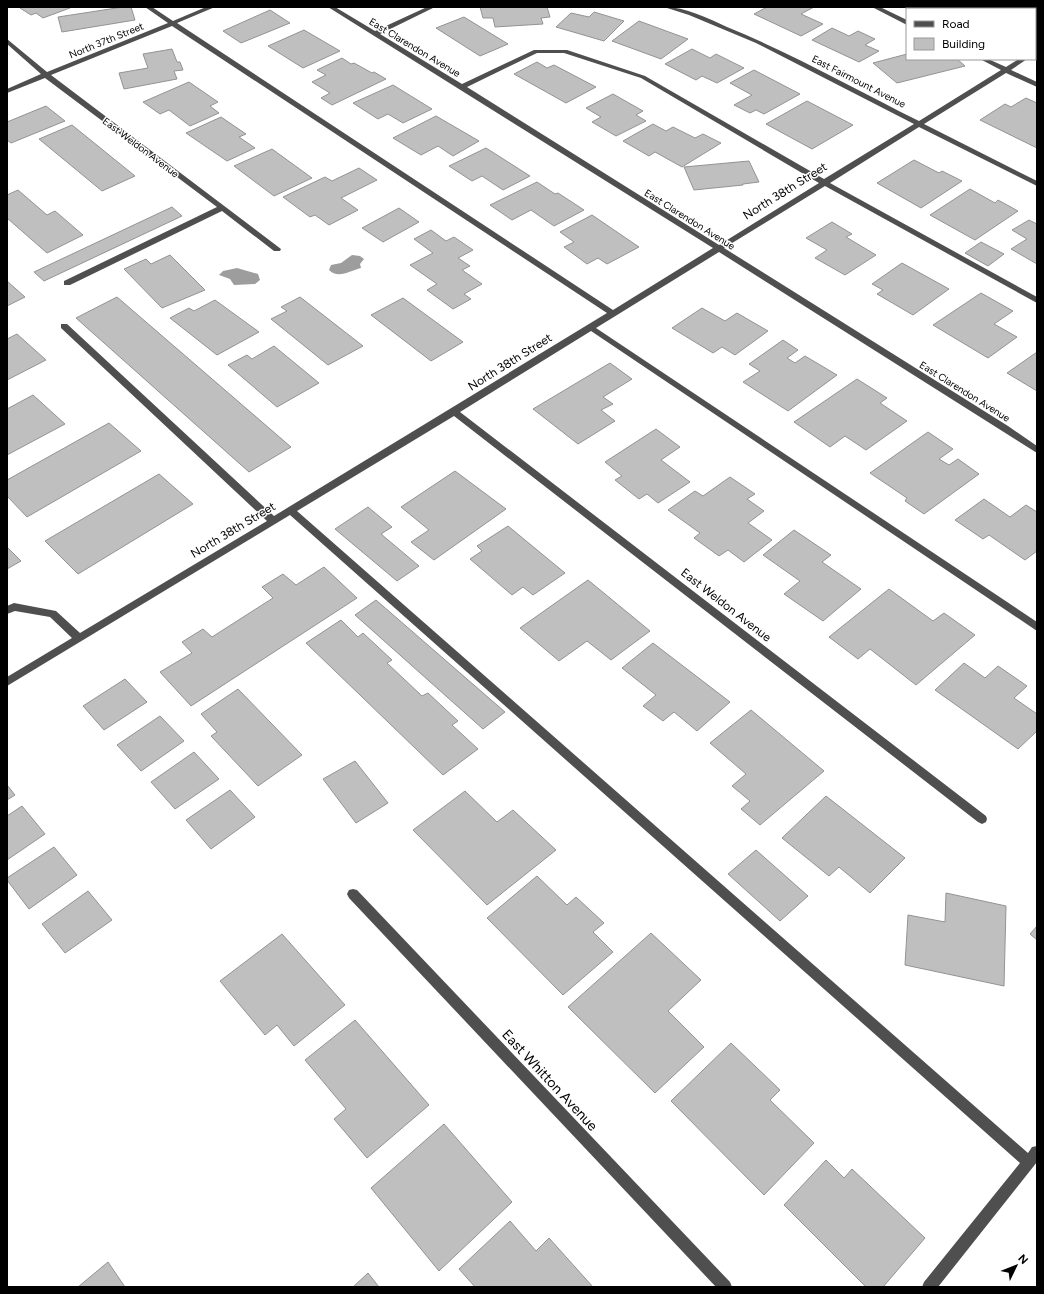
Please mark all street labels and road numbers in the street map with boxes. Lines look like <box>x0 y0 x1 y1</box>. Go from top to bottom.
street label: East Clarendon Avenue <box>367 15 463 80</box>
street label: North 37th Street <box>67 19 146 61</box>
street label: East Fairmount Avenue <box>810 52 908 111</box>
street label: East Weldon Avenue <box>100 114 182 181</box>
street label: North 38th Street <box>740 159 830 222</box>
street label: East Clarendon Avenue <box>642 186 738 253</box>
street label: North 38th Street <box>465 330 555 393</box>
street label: East Clarendon Avenue <box>917 358 1013 425</box>
street label: North 38th Street <box>188 499 278 561</box>
street label: East Weldon Avenue <box>678 565 774 645</box>
street label: East Whitton Avenue <box>498 1026 601 1135</box>

